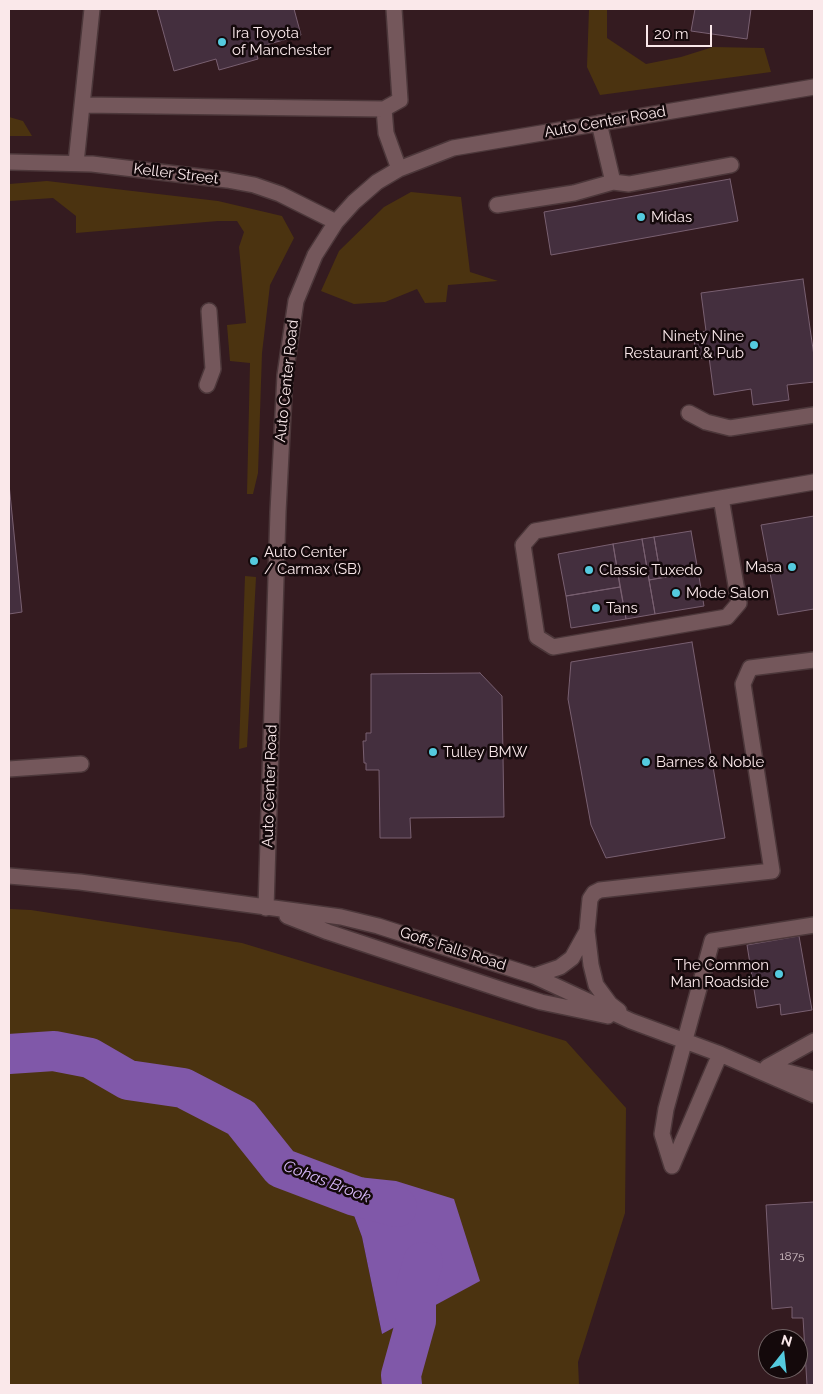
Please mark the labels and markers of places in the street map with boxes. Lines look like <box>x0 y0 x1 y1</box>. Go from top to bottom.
place label: Ira Toyota of Manchester <box>232 24 332 59</box>
marker: Ira Toyota of Manchester <box>216 36 228 48</box>
place label: Midas <box>651 208 692 226</box>
marker: Midas <box>635 211 647 223</box>
place label: Ninety Nine Restaurant & Pub <box>624 327 744 362</box>
marker: Ninety Nine Restaurant & Pub <box>748 339 760 351</box>
place label: Auto Center / Carmax (SB) <box>264 543 361 578</box>
marker: Auto Center / Carmax (SB) <box>248 555 260 567</box>
place label: Masa <box>745 558 782 576</box>
place label: Classic Tuxedo <box>599 561 702 579</box>
marker: Masa <box>786 561 798 573</box>
marker: Classic Tuxedo <box>583 564 595 576</box>
place label: Mode Salon <box>686 584 769 602</box>
marker: Mode Salon <box>670 587 682 599</box>
place label: Tans <box>606 599 638 617</box>
marker: Tans <box>590 602 602 614</box>
place label: Tulley BMW <box>443 743 527 761</box>
marker: Tulley BMW <box>427 746 439 758</box>
place label: Barnes & Noble <box>656 753 764 771</box>
marker: Barnes & Noble <box>640 756 652 768</box>
place label: The Common Man Roadside <box>671 956 769 991</box>
marker: The Common Man Roadside <box>773 968 785 980</box>

